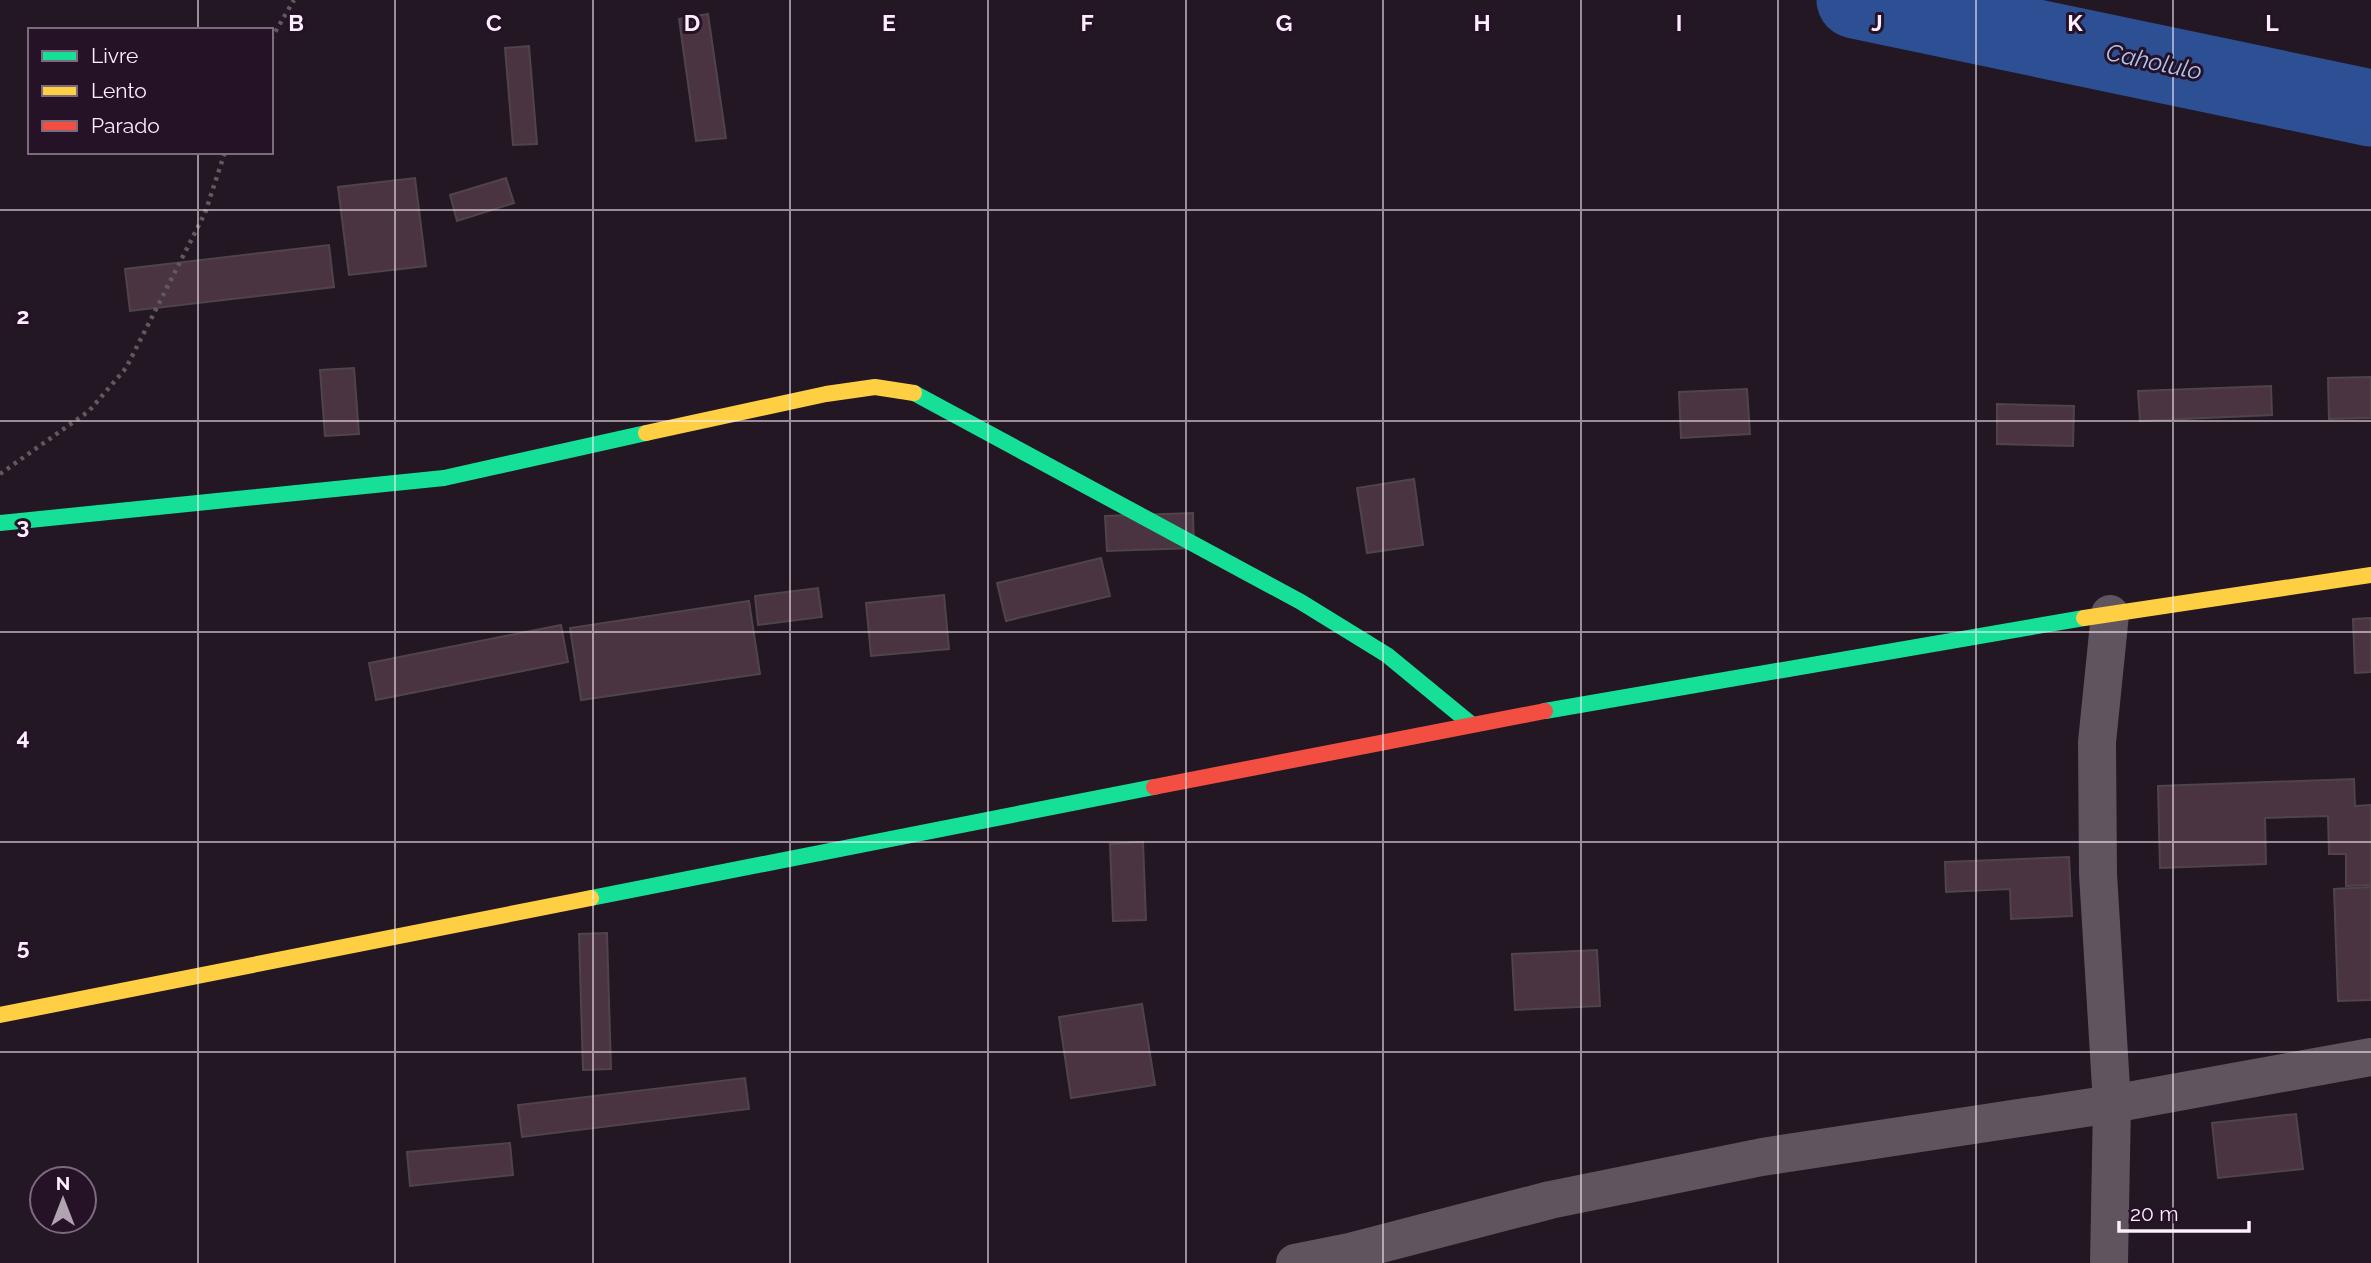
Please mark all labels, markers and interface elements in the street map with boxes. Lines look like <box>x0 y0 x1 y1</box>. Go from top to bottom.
text: B <box>288 9 304 36</box>
text: C <box>486 9 502 36</box>
text: D <box>684 9 700 36</box>
text: E <box>882 9 896 36</box>
text: F <box>1080 9 1094 36</box>
text: G <box>1276 9 1292 36</box>
text: H <box>1473 9 1491 36</box>
text: I <box>1676 9 1682 36</box>
text: J <box>1871 9 1883 36</box>
text: K <box>2067 9 2083 36</box>
text: L <box>2265 9 2279 36</box>
legend <box>28 28 273 154</box>
water label: Caholulo <box>2104 37 2205 86</box>
text: Livre <box>91 43 138 68</box>
text: Lento <box>91 78 147 103</box>
text: Parado <box>91 113 160 138</box>
text: 2 <box>17 302 29 329</box>
text: 3 <box>17 512 29 539</box>
text: 4 <box>16 723 30 750</box>
text: 5 <box>17 933 30 960</box>
north arrow <box>28 1165 98 1235</box>
text: N <box>56 1172 70 1194</box>
scale bar <box>2119 1190 2248 1234</box>
text: 20 m <box>2130 1201 2178 1226</box>

